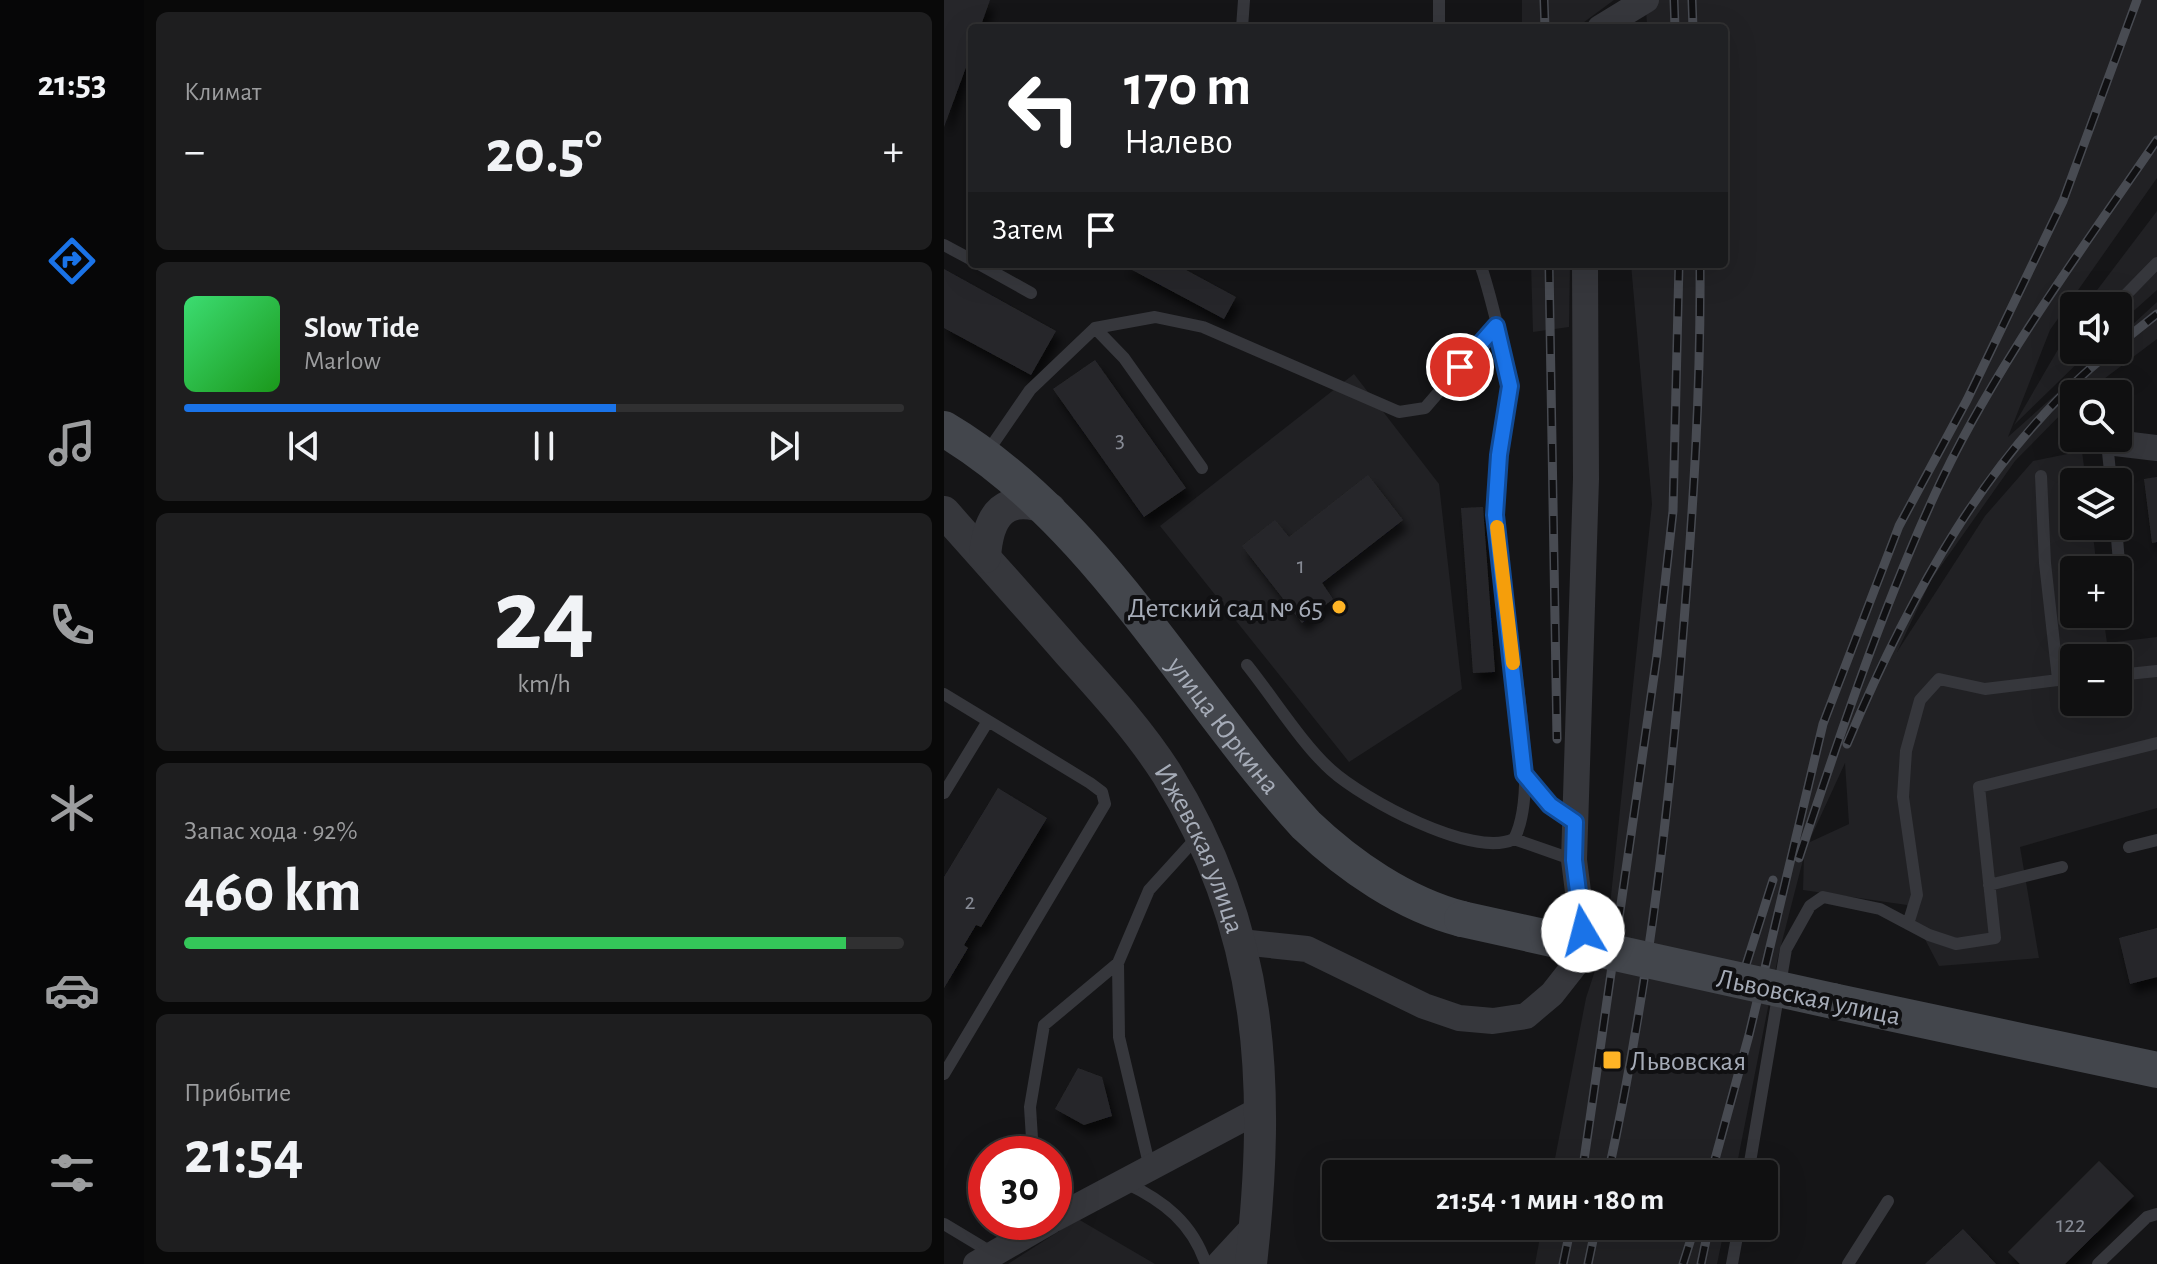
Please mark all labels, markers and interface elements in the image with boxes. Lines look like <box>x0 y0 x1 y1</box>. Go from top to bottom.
icon: left <box>992 56 1096 160</box>
text: 170 m <box>1124 59 1251 115</box>
text: 21:53 <box>37 66 107 102</box>
text: Климат <box>184 79 261 105</box>
text: 20.5° <box>486 123 602 183</box>
text: Налево <box>1124 124 1233 160</box>
text: − <box>184 130 205 174</box>
text: + <box>883 130 904 174</box>
icon: arrive <box>1079 208 1123 252</box>
text: Затем <box>992 215 1063 245</box>
icon: directions <box>44 233 100 289</box>
map controls <box>2060 292 2132 716</box>
button: sound <box>2060 292 2132 364</box>
text: Slow Tide <box>304 313 419 343</box>
pin <box>1426 333 1494 401</box>
icon: arrive <box>1438 345 1482 389</box>
text: Marlow <box>304 348 381 374</box>
button: search <box>2060 380 2132 452</box>
icon: music <box>44 415 100 471</box>
icon: previous <box>282 424 326 468</box>
icon: pause <box>522 424 566 468</box>
icon: next <box>762 424 806 468</box>
house number: 3 <box>1115 428 1125 452</box>
button: layers <box>2060 468 2132 540</box>
house number: 1 <box>1297 554 1305 578</box>
button: + <box>2060 556 2132 628</box>
text: 24 <box>493 565 595 669</box>
place label: Детский сад № 65 <box>1128 595 1323 623</box>
icon: phone <box>44 597 100 653</box>
marker: Детский сад № 65 <box>1330 598 1348 616</box>
button: − <box>2060 644 2132 716</box>
street label: улица Юркина <box>1161 651 1285 800</box>
text: km/h <box>517 671 571 697</box>
street label: Ижевская улица <box>1148 759 1248 937</box>
icon: climate <box>44 780 100 836</box>
text: Запас хода · 92% <box>184 818 358 844</box>
text: 460 km <box>184 862 362 922</box>
position arrow <box>1541 889 1625 973</box>
house number: 2 <box>965 890 976 914</box>
icon: car <box>44 962 100 1018</box>
street label: Львовская улица <box>1714 965 1903 1031</box>
place label: Львовская <box>1630 1048 1746 1076</box>
marker: Львовская <box>1601 1049 1623 1071</box>
text: Прибытие <box>184 1080 291 1106</box>
text: 21:54 <box>184 1124 304 1184</box>
speed limit sign: 30 <box>968 1136 1072 1240</box>
icon: filters <box>44 1145 100 1201</box>
text: 21:54 · 1 мин · 180 m <box>1436 1185 1664 1215</box>
house number: 122 <box>2056 1213 2086 1237</box>

